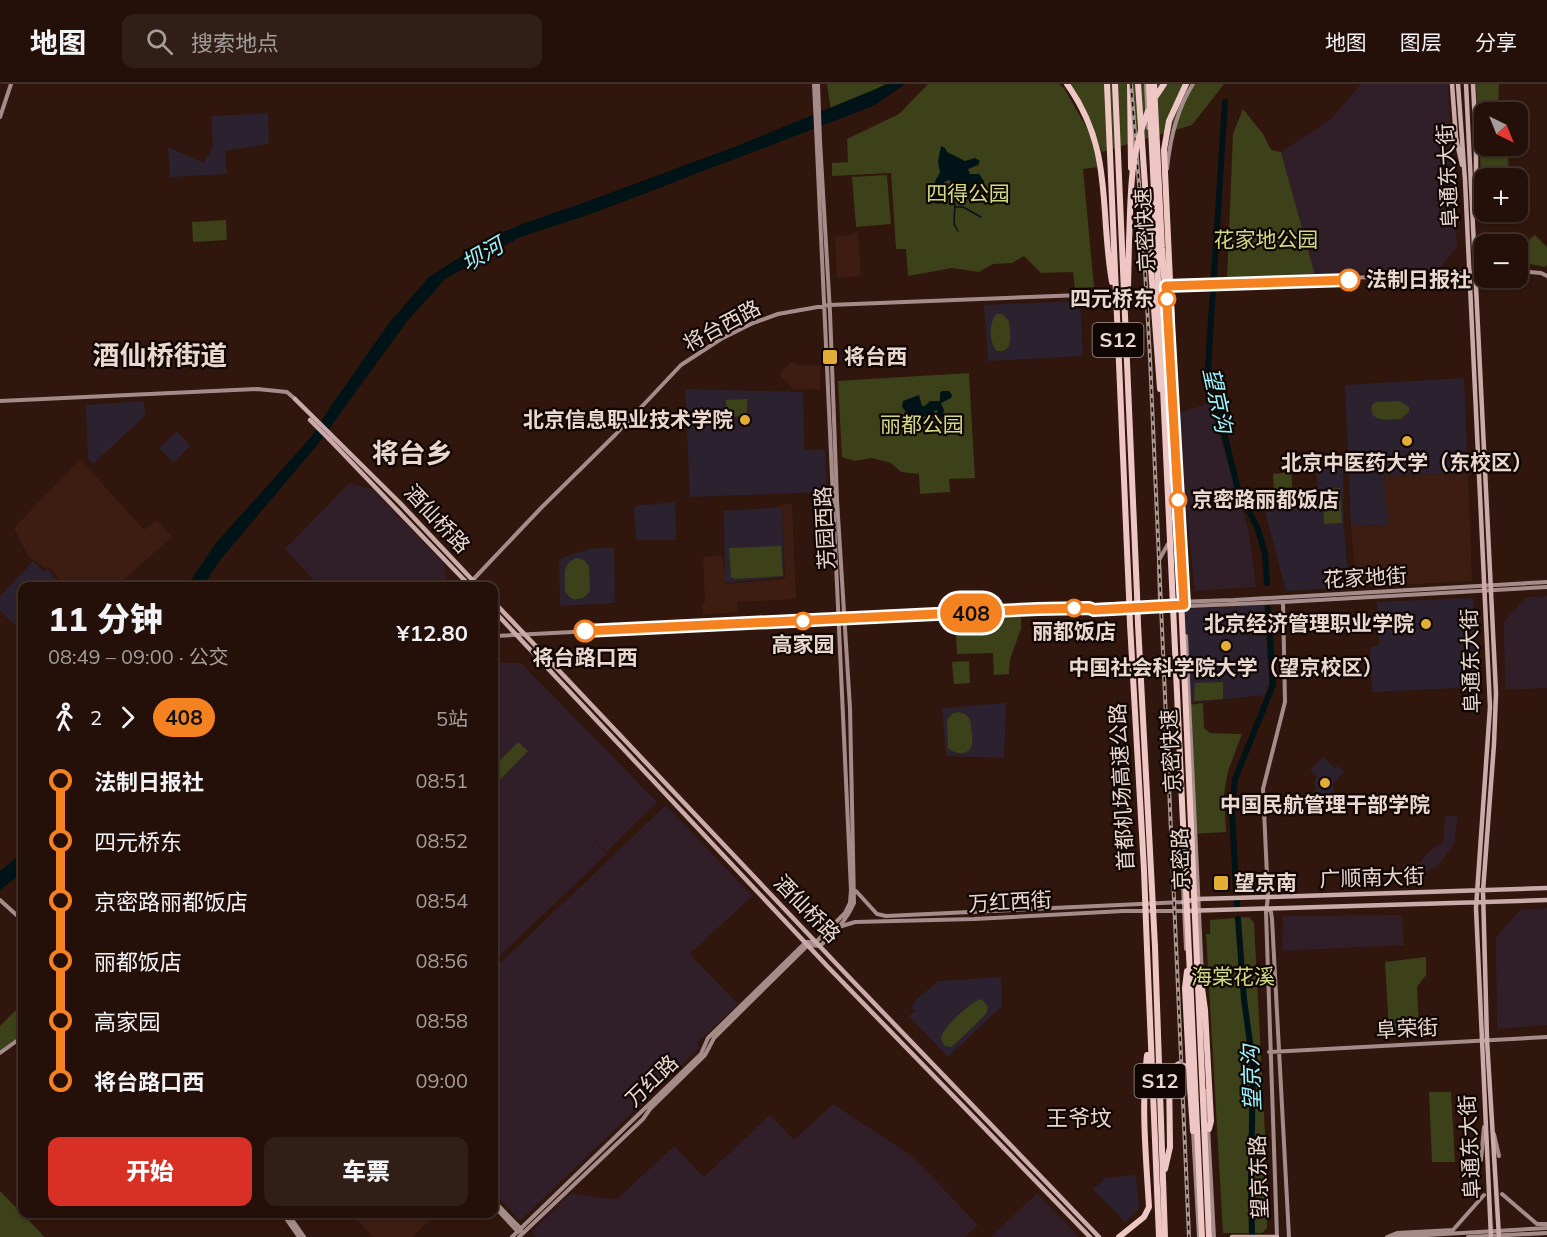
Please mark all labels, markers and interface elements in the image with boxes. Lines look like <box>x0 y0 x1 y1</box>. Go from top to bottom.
search box <box>122 14 542 68</box>
text: 地图 <box>30 25 86 60</box>
icon: search <box>143 25 176 58</box>
text: 搜索地点 <box>191 29 279 57</box>
text: 地图 <box>1325 29 1367 55</box>
text: 图层 <box>1400 29 1442 55</box>
text: 分享 <box>1475 29 1517 55</box>
north arrow <box>1474 102 1528 156</box>
map controls <box>1474 102 1528 288</box>
street label: 阜通东大街 <box>1431 123 1463 229</box>
button: + <box>1474 168 1528 222</box>
park label: 四得公园 <box>926 180 1010 206</box>
street label: 京密快速 <box>1129 187 1159 273</box>
park label: 花家地公园 <box>1214 226 1319 252</box>
water label: 坝河 <box>456 229 512 277</box>
button: − <box>1474 234 1528 288</box>
place label: 法制日报社 <box>1366 266 1471 292</box>
marker: 法制日报社 <box>1338 269 1360 291</box>
place label: 四元桥东 <box>1070 285 1154 311</box>
marker: 四元桥东 <box>1158 290 1176 308</box>
street label: 将台西路 <box>678 294 765 356</box>
road number: S12 <box>1092 323 1144 357</box>
district label: 酒仙桥街道 <box>93 338 228 372</box>
place label: 将台西 <box>844 343 907 369</box>
marker: 将台西 <box>821 348 839 366</box>
water label: 望京沟 <box>1197 365 1239 437</box>
place label: 北京信息职业技术学院 <box>523 406 733 432</box>
park label: 丽都公园 <box>880 411 964 437</box>
marker: 北京信息职业技术学院 <box>738 413 752 427</box>
marker: 北京中医药大学（东校区） <box>1400 434 1414 448</box>
district label: 将台乡 <box>372 436 453 470</box>
place label: 北京中医药大学（东校区） <box>1281 449 1533 475</box>
street label: 酒仙桥路 <box>400 479 476 558</box>
street label: 芳园西路 <box>809 485 839 571</box>
place label: 京密路丽都饭店 <box>1192 486 1339 512</box>
marker: 京密路丽都饭店 <box>1169 491 1187 509</box>
street label: 花家地街 <box>1322 562 1408 592</box>
line badge: 408 <box>936 594 1006 632</box>
text: 11 分钟 <box>48 598 163 639</box>
marker: 丽都饭店 <box>1065 599 1083 617</box>
text: 408 <box>952 600 990 626</box>
street label: 阜通东大街 <box>1455 608 1485 714</box>
place label: 北京经济管理职业学院 <box>1204 610 1414 636</box>
marker: 高家园 <box>794 612 812 630</box>
marker: 北京经济管理职业学院 <box>1419 617 1433 631</box>
place label: 丽都饭店 <box>1032 618 1116 644</box>
text: ¥12.80 <box>397 619 468 647</box>
marker: 将台路口西 <box>574 620 596 642</box>
place label: 高家园 <box>772 631 835 657</box>
marker: 中国社会科学院大学（望京校区） <box>1219 639 1233 653</box>
text: 08:49 – 09:00 · 公交 <box>48 644 229 669</box>
place label: 将台路口西 <box>533 644 638 670</box>
place label: 中国社会科学院大学（望京校区） <box>1069 654 1384 680</box>
icon: walk <box>48 701 81 734</box>
icon: forward <box>111 701 144 734</box>
street label: 首都机场高速公路 <box>1104 702 1138 872</box>
text: 408 <box>165 704 203 730</box>
text: 2 <box>90 705 102 730</box>
text: 5站 <box>436 706 468 731</box>
street label: 京密快速 <box>1155 708 1185 794</box>
text: 法制日报社 <box>94 768 204 796</box>
text: 08:51 <box>415 768 468 793</box>
marker: 中国民航管理干部学院 <box>1318 776 1332 790</box>
place label: 中国民航管理干部学院 <box>1220 791 1430 817</box>
street label: 京密路 <box>1166 827 1194 891</box>
text: 四元桥东 <box>94 828 182 856</box>
text: 08:52 <box>415 828 468 853</box>
street label: 广顺南大街 <box>1319 862 1425 892</box>
street label: 酒仙桥路 <box>769 869 846 948</box>
place label: 望京南 <box>1234 869 1297 895</box>
marker: 望京南 <box>1212 874 1230 892</box>
street label: 万红西街 <box>967 886 1053 916</box>
text: 京密路丽都饭店 <box>94 888 248 916</box>
text: 08:54 <box>415 888 468 913</box>
text: 丽都饭店 <box>94 948 182 976</box>
text: 08:56 <box>415 948 468 973</box>
park label: 海棠花溪 <box>1191 963 1275 989</box>
text: 高家园 <box>94 1008 160 1036</box>
text: 08:58 <box>415 1008 468 1033</box>
street label: 阜荣街 <box>1375 1013 1439 1043</box>
water label: 望京沟 <box>1236 1043 1266 1111</box>
street label: 万红路 <box>620 1049 683 1112</box>
road number: S12 <box>1134 1064 1186 1098</box>
text: 将台路口西 <box>94 1068 204 1096</box>
text: 09:00 <box>415 1068 468 1093</box>
street label: 阜通东大街 <box>1453 1094 1485 1200</box>
district label: 王爷坟 <box>1046 1104 1112 1132</box>
street label: 望京东路 <box>1244 1135 1272 1219</box>
button: 开始 <box>48 1137 252 1206</box>
button: 车票 <box>264 1137 468 1206</box>

